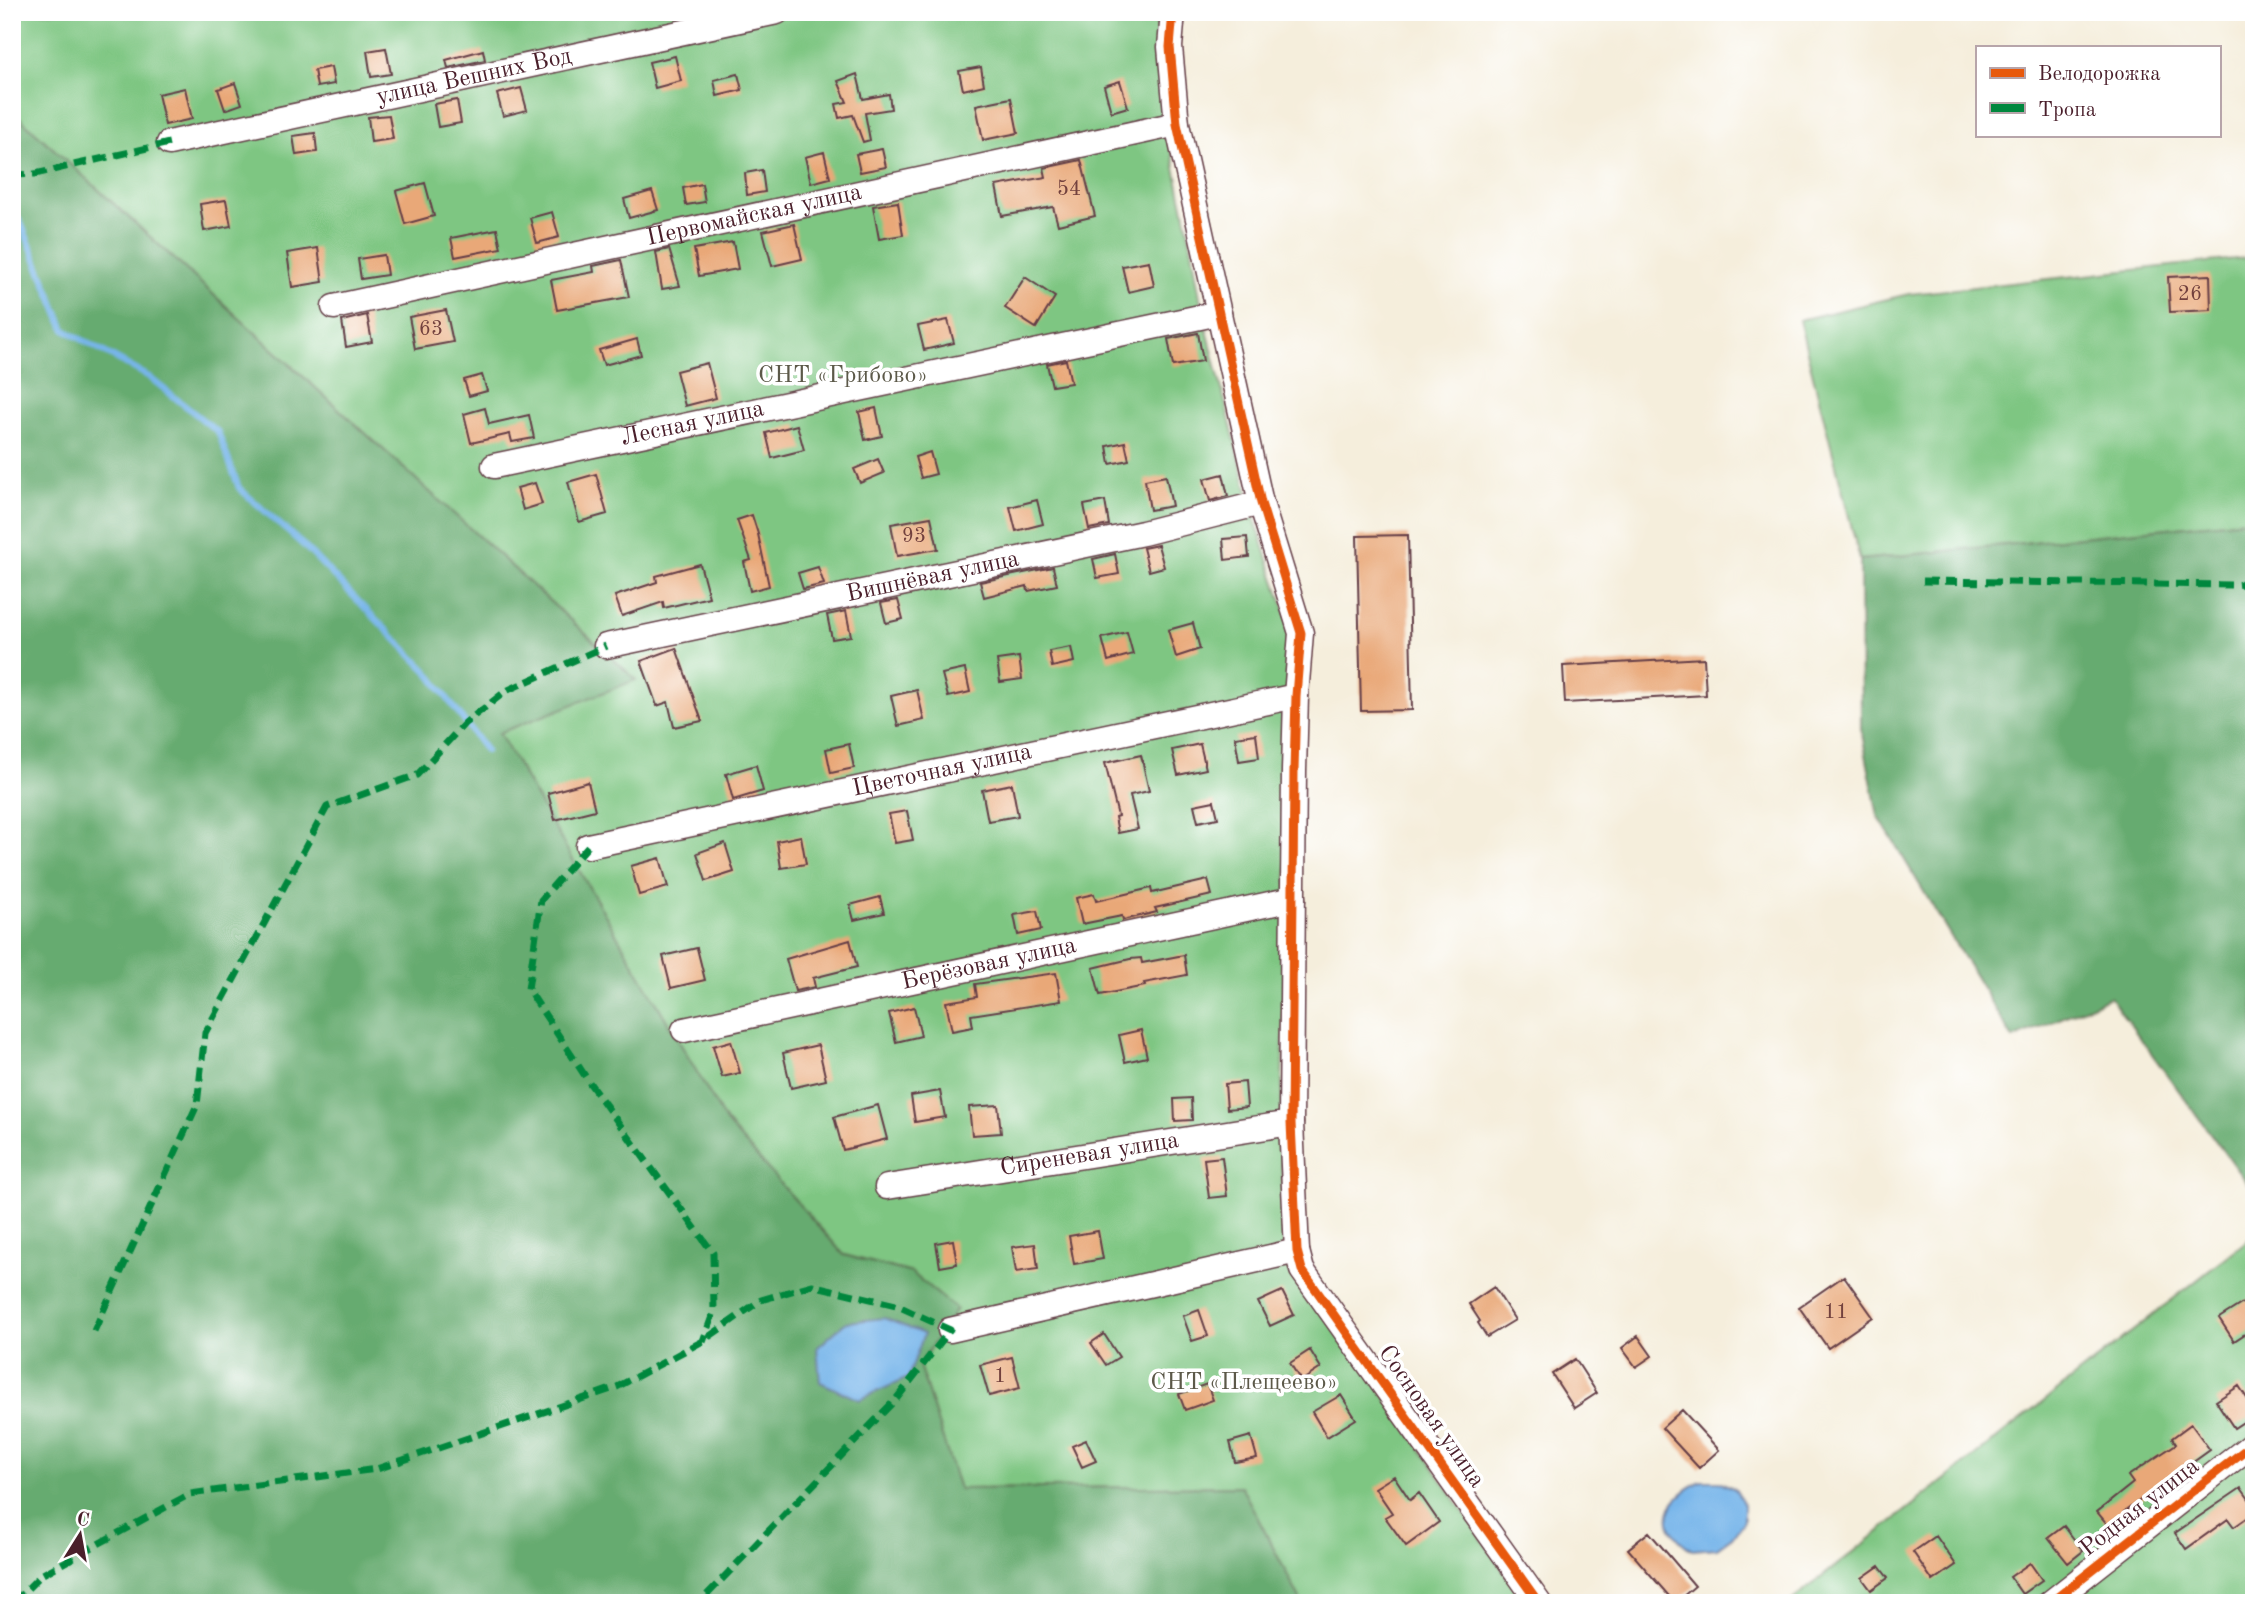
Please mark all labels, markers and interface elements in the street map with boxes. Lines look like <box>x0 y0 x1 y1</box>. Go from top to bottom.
street label: улица Вешних Вод <box>374 45 574 110</box>
legend <box>1976 46 2220 136</box>
text: Велодорожка <box>2038 64 2161 85</box>
text: Тропа <box>2038 100 2096 121</box>
house number: 54 <box>1057 179 1081 200</box>
street label: Первомайская улица <box>644 181 864 251</box>
house number: 26 <box>2178 284 2202 305</box>
house number: 63 <box>419 319 443 340</box>
park label: СНТ «Грибово» <box>758 364 928 388</box>
street label: Лесная улица <box>619 397 767 451</box>
house number: 93 <box>902 526 926 547</box>
street label: Вишнёвая улица <box>844 547 1022 607</box>
street label: Цветочная улица <box>850 740 1034 802</box>
street label: Берёзовая улица <box>900 934 1079 995</box>
street label: Сиреневая улица <box>998 1129 1181 1181</box>
house number: 11 <box>1824 1302 1848 1323</box>
street label: Сосновая улица <box>1373 1342 1489 1493</box>
house number: 1 <box>994 1366 1006 1387</box>
park label: СНТ «Плещеево» <box>1150 1371 1338 1395</box>
street label: Родная улица <box>2076 1454 2204 1562</box>
north arrow <box>46 1500 116 1570</box>
text: С <box>75 1510 91 1531</box>

